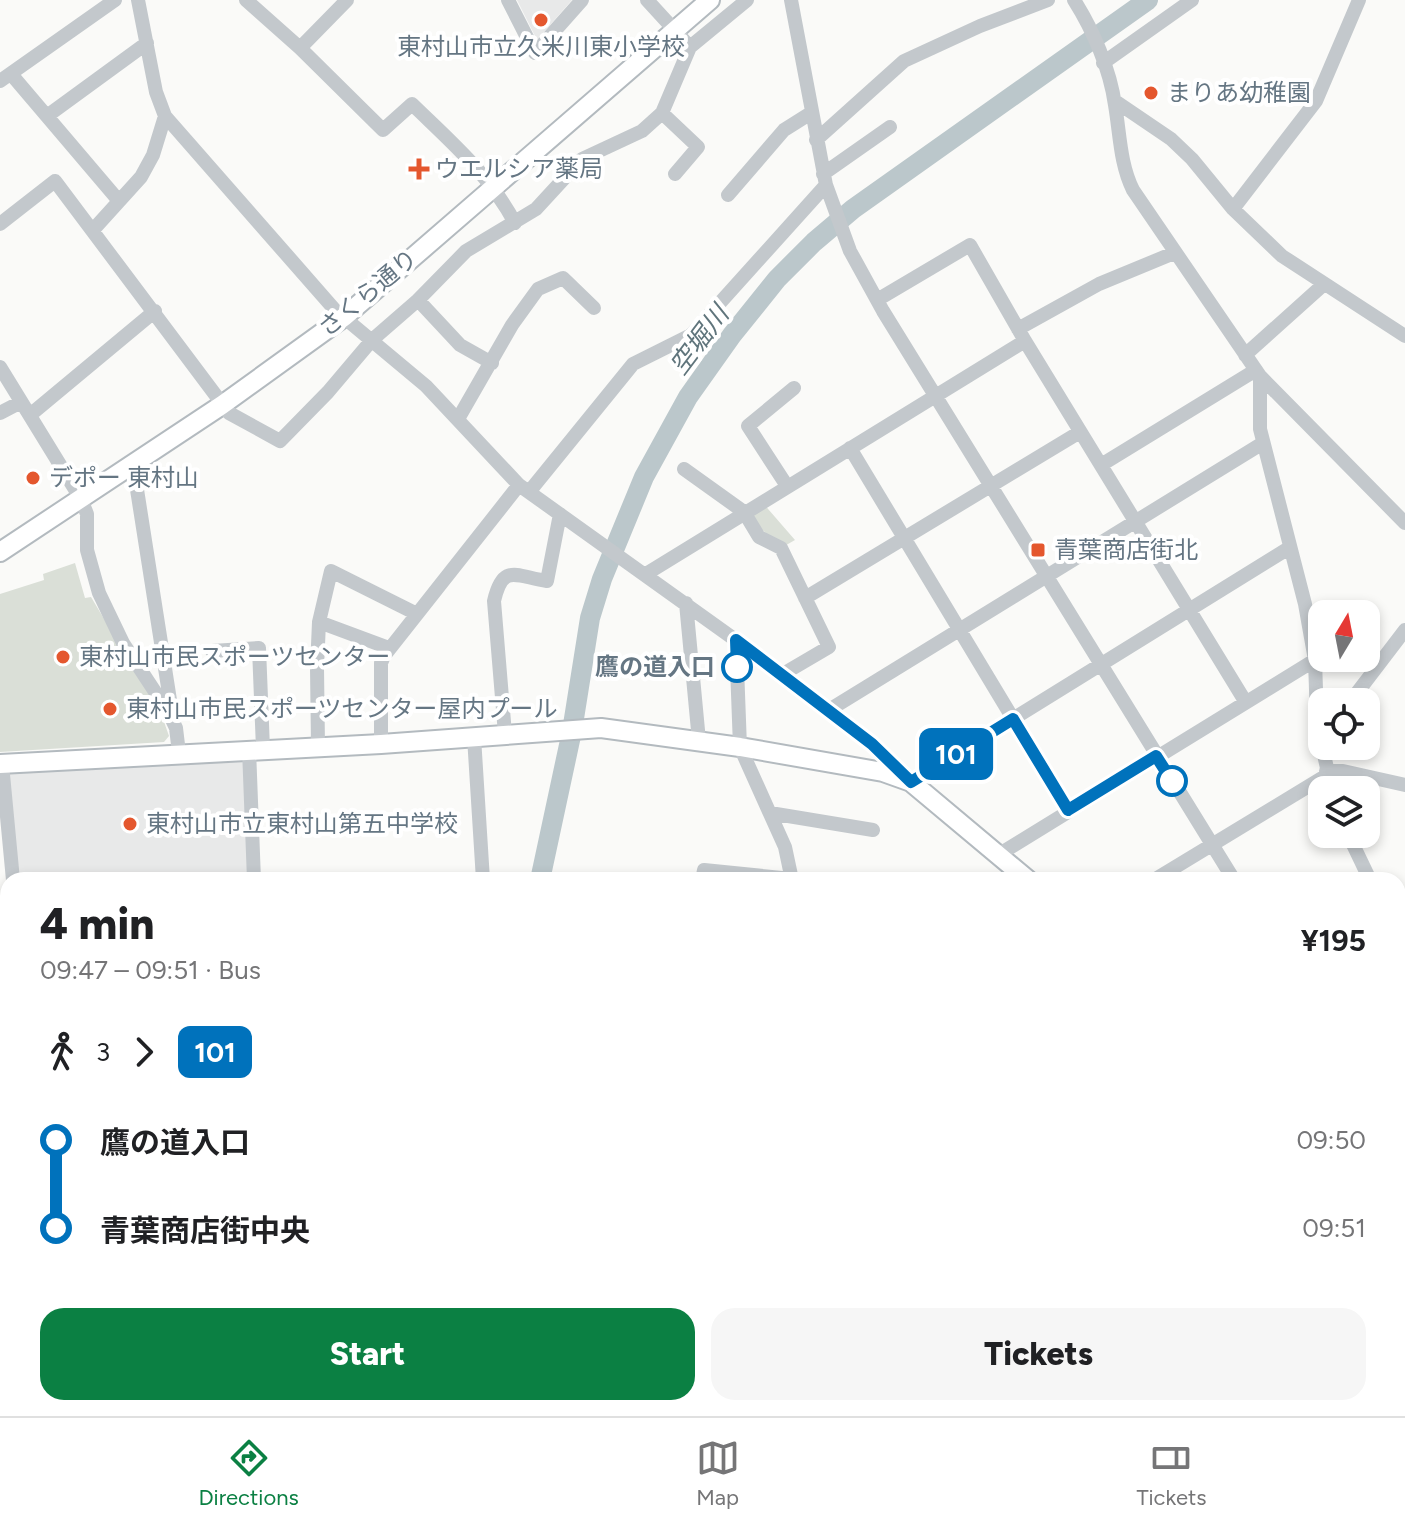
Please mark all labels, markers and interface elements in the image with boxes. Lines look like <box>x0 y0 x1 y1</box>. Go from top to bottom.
marker: 東村山市立久米川東小学校 <box>532 11 550 29</box>
place label: 東村山市立久米川東小学校 <box>397 32 685 61</box>
place label: まりあ幼稚園 <box>1167 78 1311 107</box>
marker: まりあ幼稚園 <box>1142 84 1160 102</box>
place label: ウエルシア薬局 <box>435 154 603 183</box>
marker: ウエルシア薬局 <box>410 160 428 178</box>
street label: さくら通り <box>312 243 423 342</box>
water label: 空堀川 <box>663 297 737 381</box>
place label: デポー 東村山 <box>49 463 199 492</box>
marker: デポー 東村山 <box>24 469 42 487</box>
place label: 青葉商店街北 <box>1054 535 1198 564</box>
marker: 青葉商店街北 <box>1029 541 1047 559</box>
north arrow <box>1308 600 1380 672</box>
map controls <box>1308 600 1380 848</box>
place label: 東村山市民スポーツセンター <box>79 642 391 671</box>
marker: 東村山市民スポーツセンター <box>54 648 72 666</box>
place label: 鷹の道入口 <box>595 652 715 681</box>
marker: 鷹の道入口 <box>722 652 752 682</box>
button: locate <box>1308 688 1380 760</box>
place label: 東村山市民スポーツセンター屋内プール <box>126 694 558 723</box>
marker: 東村山市民スポーツセンター屋内プール <box>101 700 119 718</box>
line badge: 101 <box>910 728 1002 780</box>
text: 101 <box>935 737 977 771</box>
unlabelled marker <box>1157 766 1187 796</box>
button: layers <box>1308 776 1380 848</box>
place label: 東村山市立東村山第五中学校 <box>146 809 458 838</box>
marker: 東村山市立東村山第五中学校 <box>121 815 139 833</box>
text: 4 min <box>40 897 155 950</box>
text: ¥195 <box>1301 922 1366 959</box>
text: 09:47 – 09:51 · Bus <box>40 954 261 986</box>
icon: walk <box>40 1030 84 1074</box>
icon: forward <box>122 1030 166 1074</box>
text: 101 <box>194 1035 236 1069</box>
text: 3 <box>96 1036 110 1068</box>
text: 鷹の道入口 <box>100 1124 250 1161</box>
text: 09:50 <box>1296 1124 1366 1156</box>
text: 青葉商店街中央 <box>100 1212 310 1249</box>
text: 09:51 <box>1302 1212 1366 1244</box>
button: Start <box>40 1308 695 1400</box>
button: Tickets <box>711 1308 1366 1400</box>
tab: Directions <box>198 1436 299 1511</box>
tab: Map <box>696 1436 740 1511</box>
tab: Tickets <box>1136 1436 1207 1511</box>

